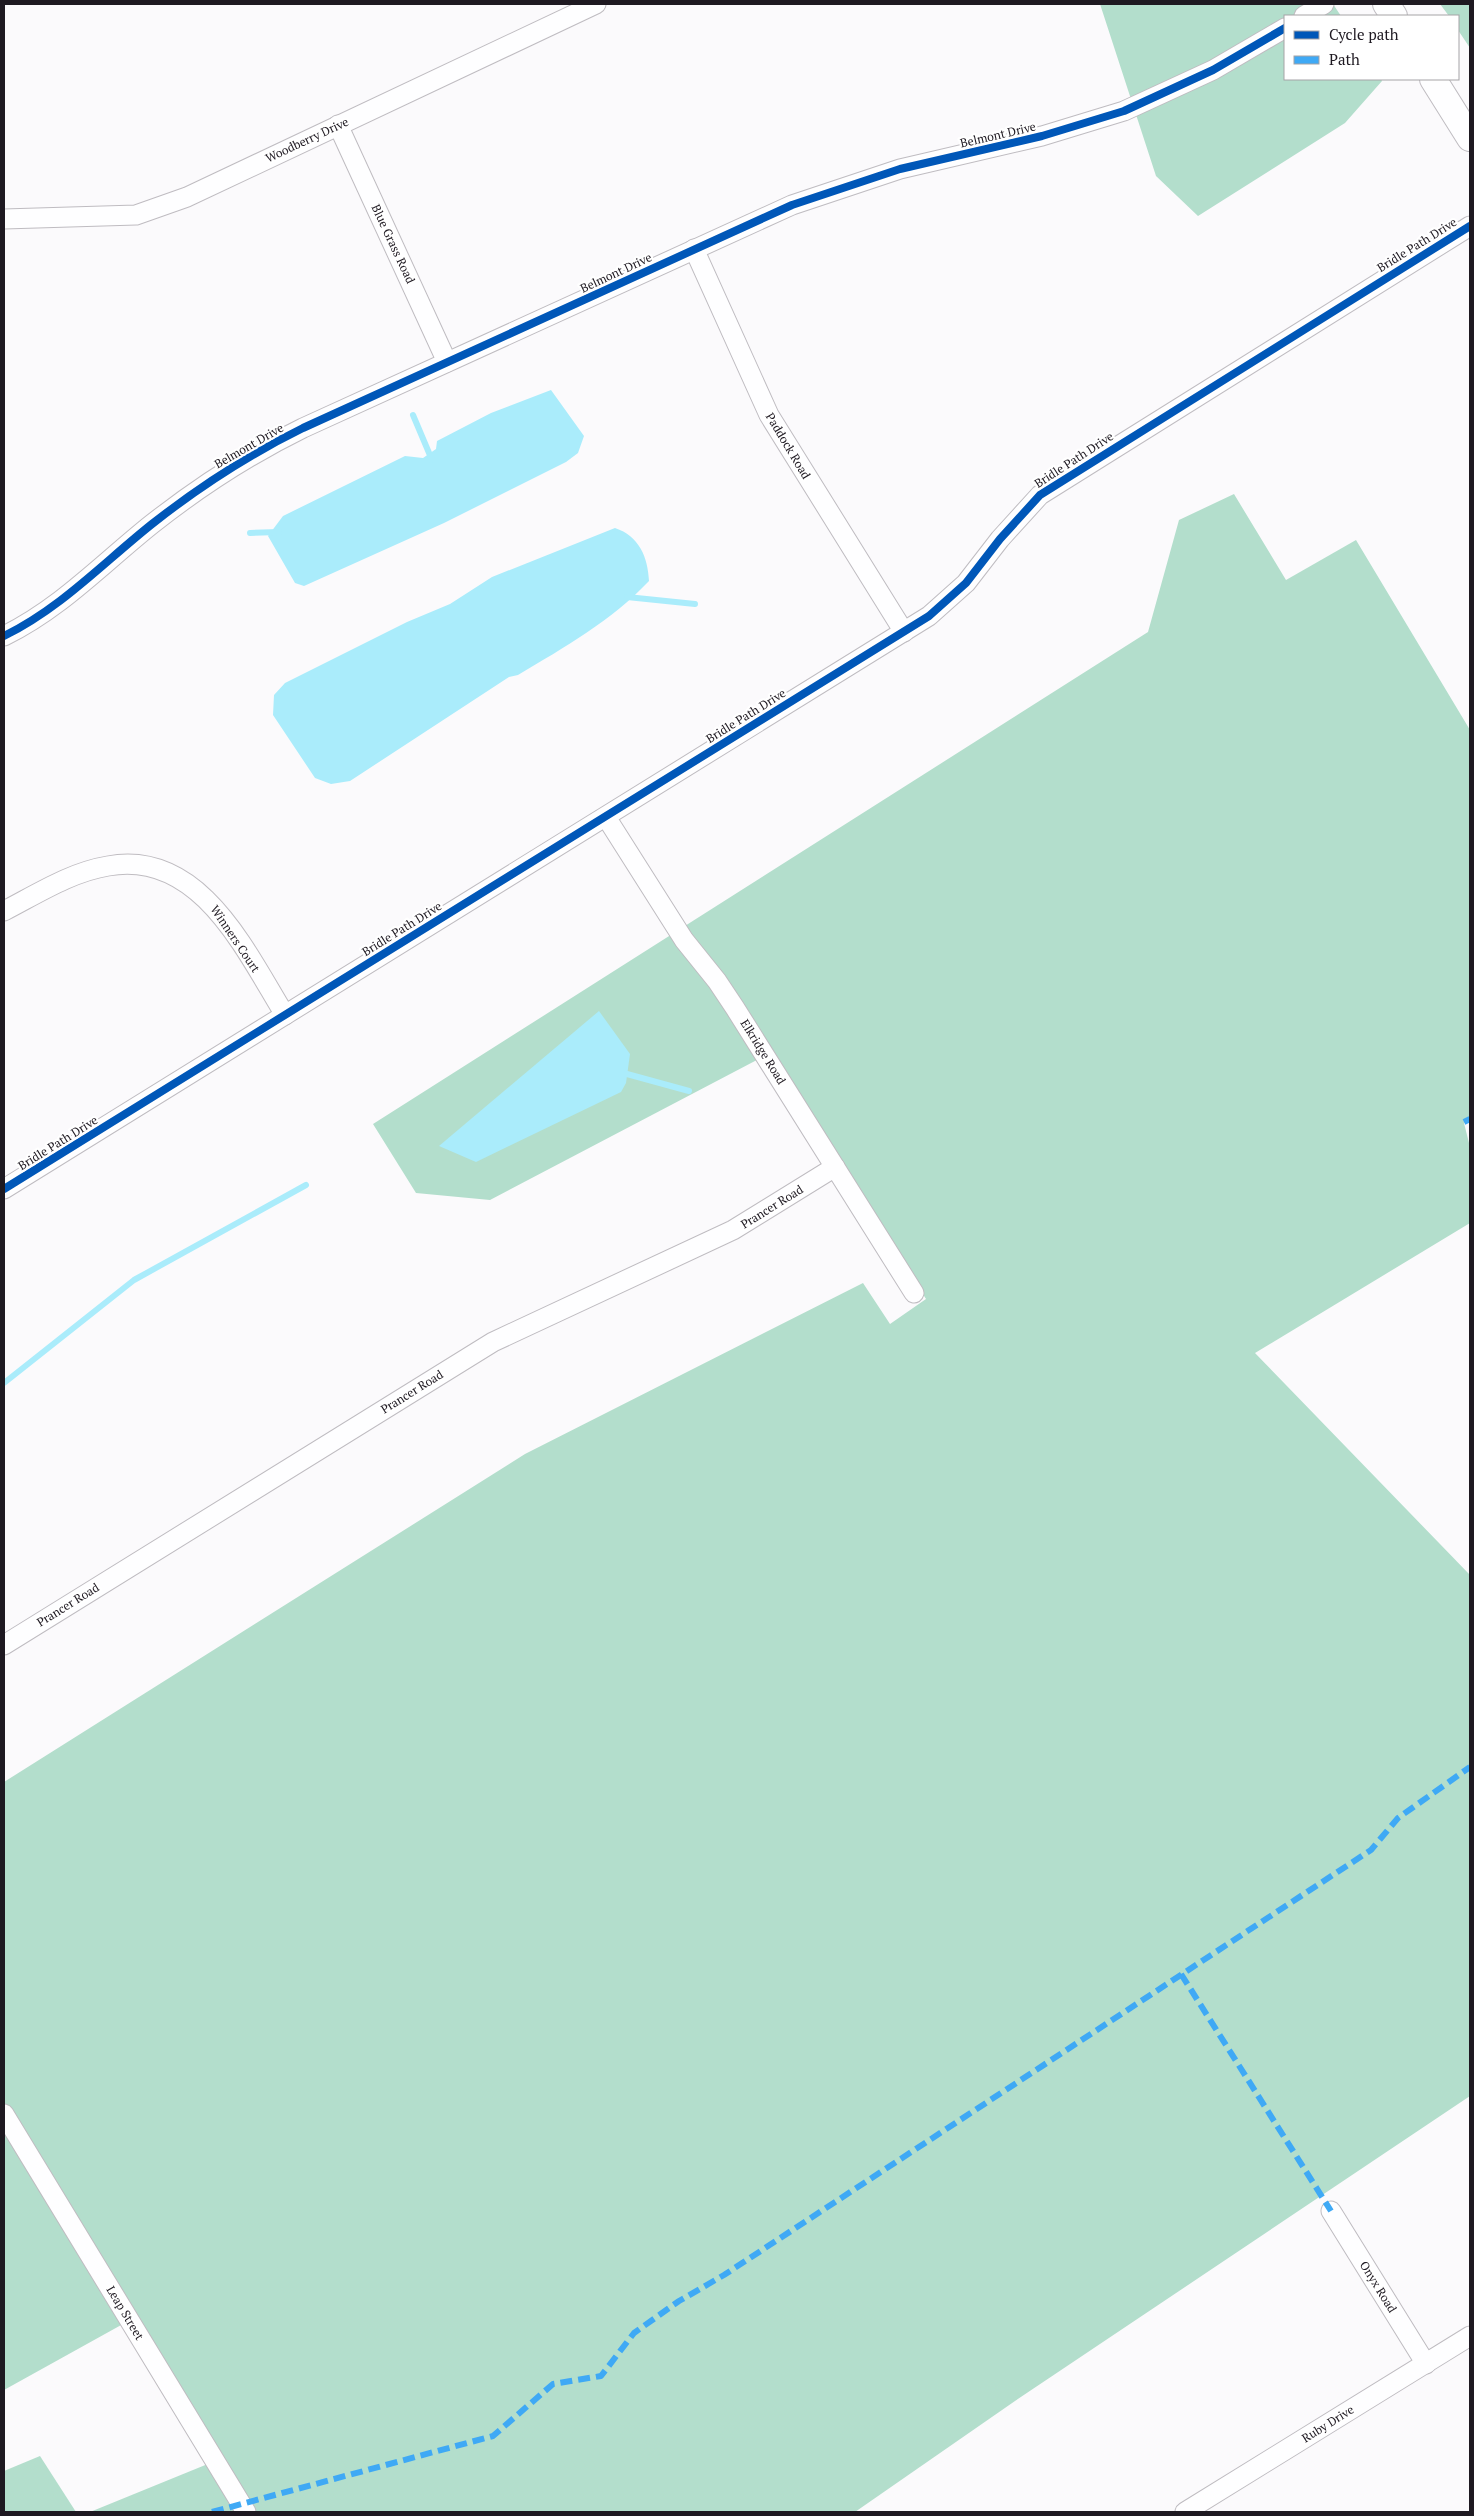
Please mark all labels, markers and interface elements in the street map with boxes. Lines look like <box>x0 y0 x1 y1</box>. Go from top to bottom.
legend <box>1284 15 1459 80</box>
text: Cycle path <box>1329 24 1399 44</box>
text: Path <box>1329 49 1360 69</box>
street label: Woodberry Drive <box>263 114 351 165</box>
street label: Belmont Drive <box>959 119 1037 150</box>
street label: Blue Grass Road <box>369 202 419 286</box>
street label: Bridle Path Drive <box>1374 214 1459 275</box>
street label: Belmont Drive <box>578 249 654 296</box>
street label: Paddock Road <box>763 410 814 482</box>
street label: Belmont Drive <box>212 420 286 471</box>
street label: Bridle Path Drive <box>1031 428 1116 491</box>
street label: Bridle Path Drive <box>703 685 788 746</box>
street label: Bridle Path Drive <box>359 898 444 959</box>
street label: Winners Court <box>207 902 264 976</box>
street label: Elkridge Road <box>738 1017 789 1087</box>
street label: Bridle Path Drive <box>15 1112 100 1173</box>
street label: Prancer Road <box>738 1181 806 1232</box>
street label: Prancer Road <box>378 1366 446 1417</box>
street label: Prancer Road <box>34 1579 102 1630</box>
street label: Onyx Road <box>1357 2258 1400 2316</box>
street label: Leap Street <box>103 2283 148 2343</box>
street label: Ruby Drive <box>1299 2402 1356 2445</box>

